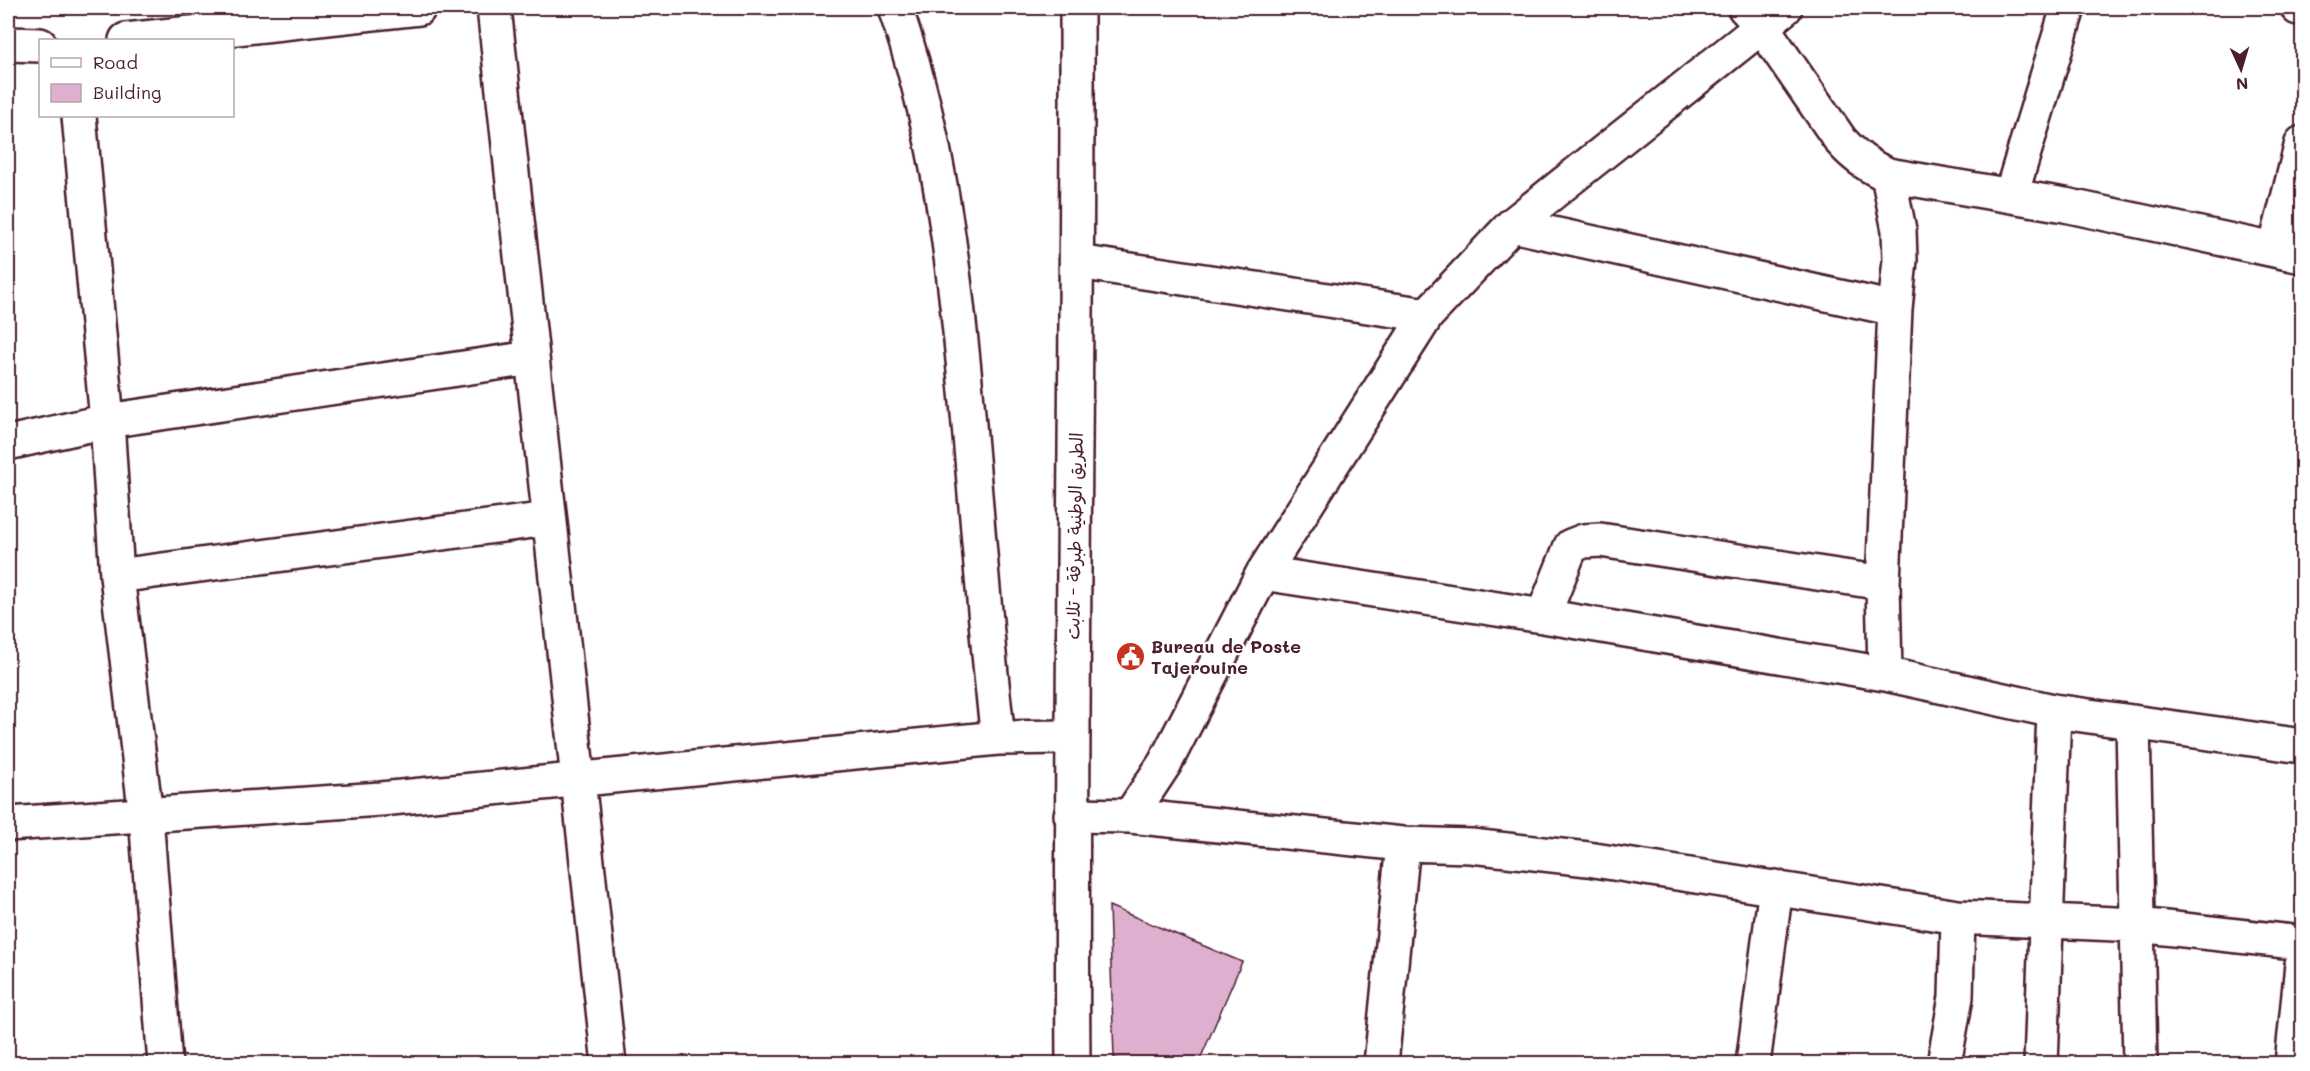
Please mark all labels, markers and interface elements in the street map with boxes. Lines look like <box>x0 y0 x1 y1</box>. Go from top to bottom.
legend <box>39 39 234 117</box>
north arrow <box>2211 39 2271 99</box>
text: Road <box>93 50 138 74</box>
text: N <box>2235 74 2249 95</box>
text: Building <box>93 80 161 104</box>
street label: الطريق الوطنية طبرقة - تلابت <box>1060 432 1088 640</box>
place label: Bureau de Poste Tajerouine <box>1151 634 1301 679</box>
public building icon: Bureau de Poste Tajerouine <box>1114 640 1146 672</box>

